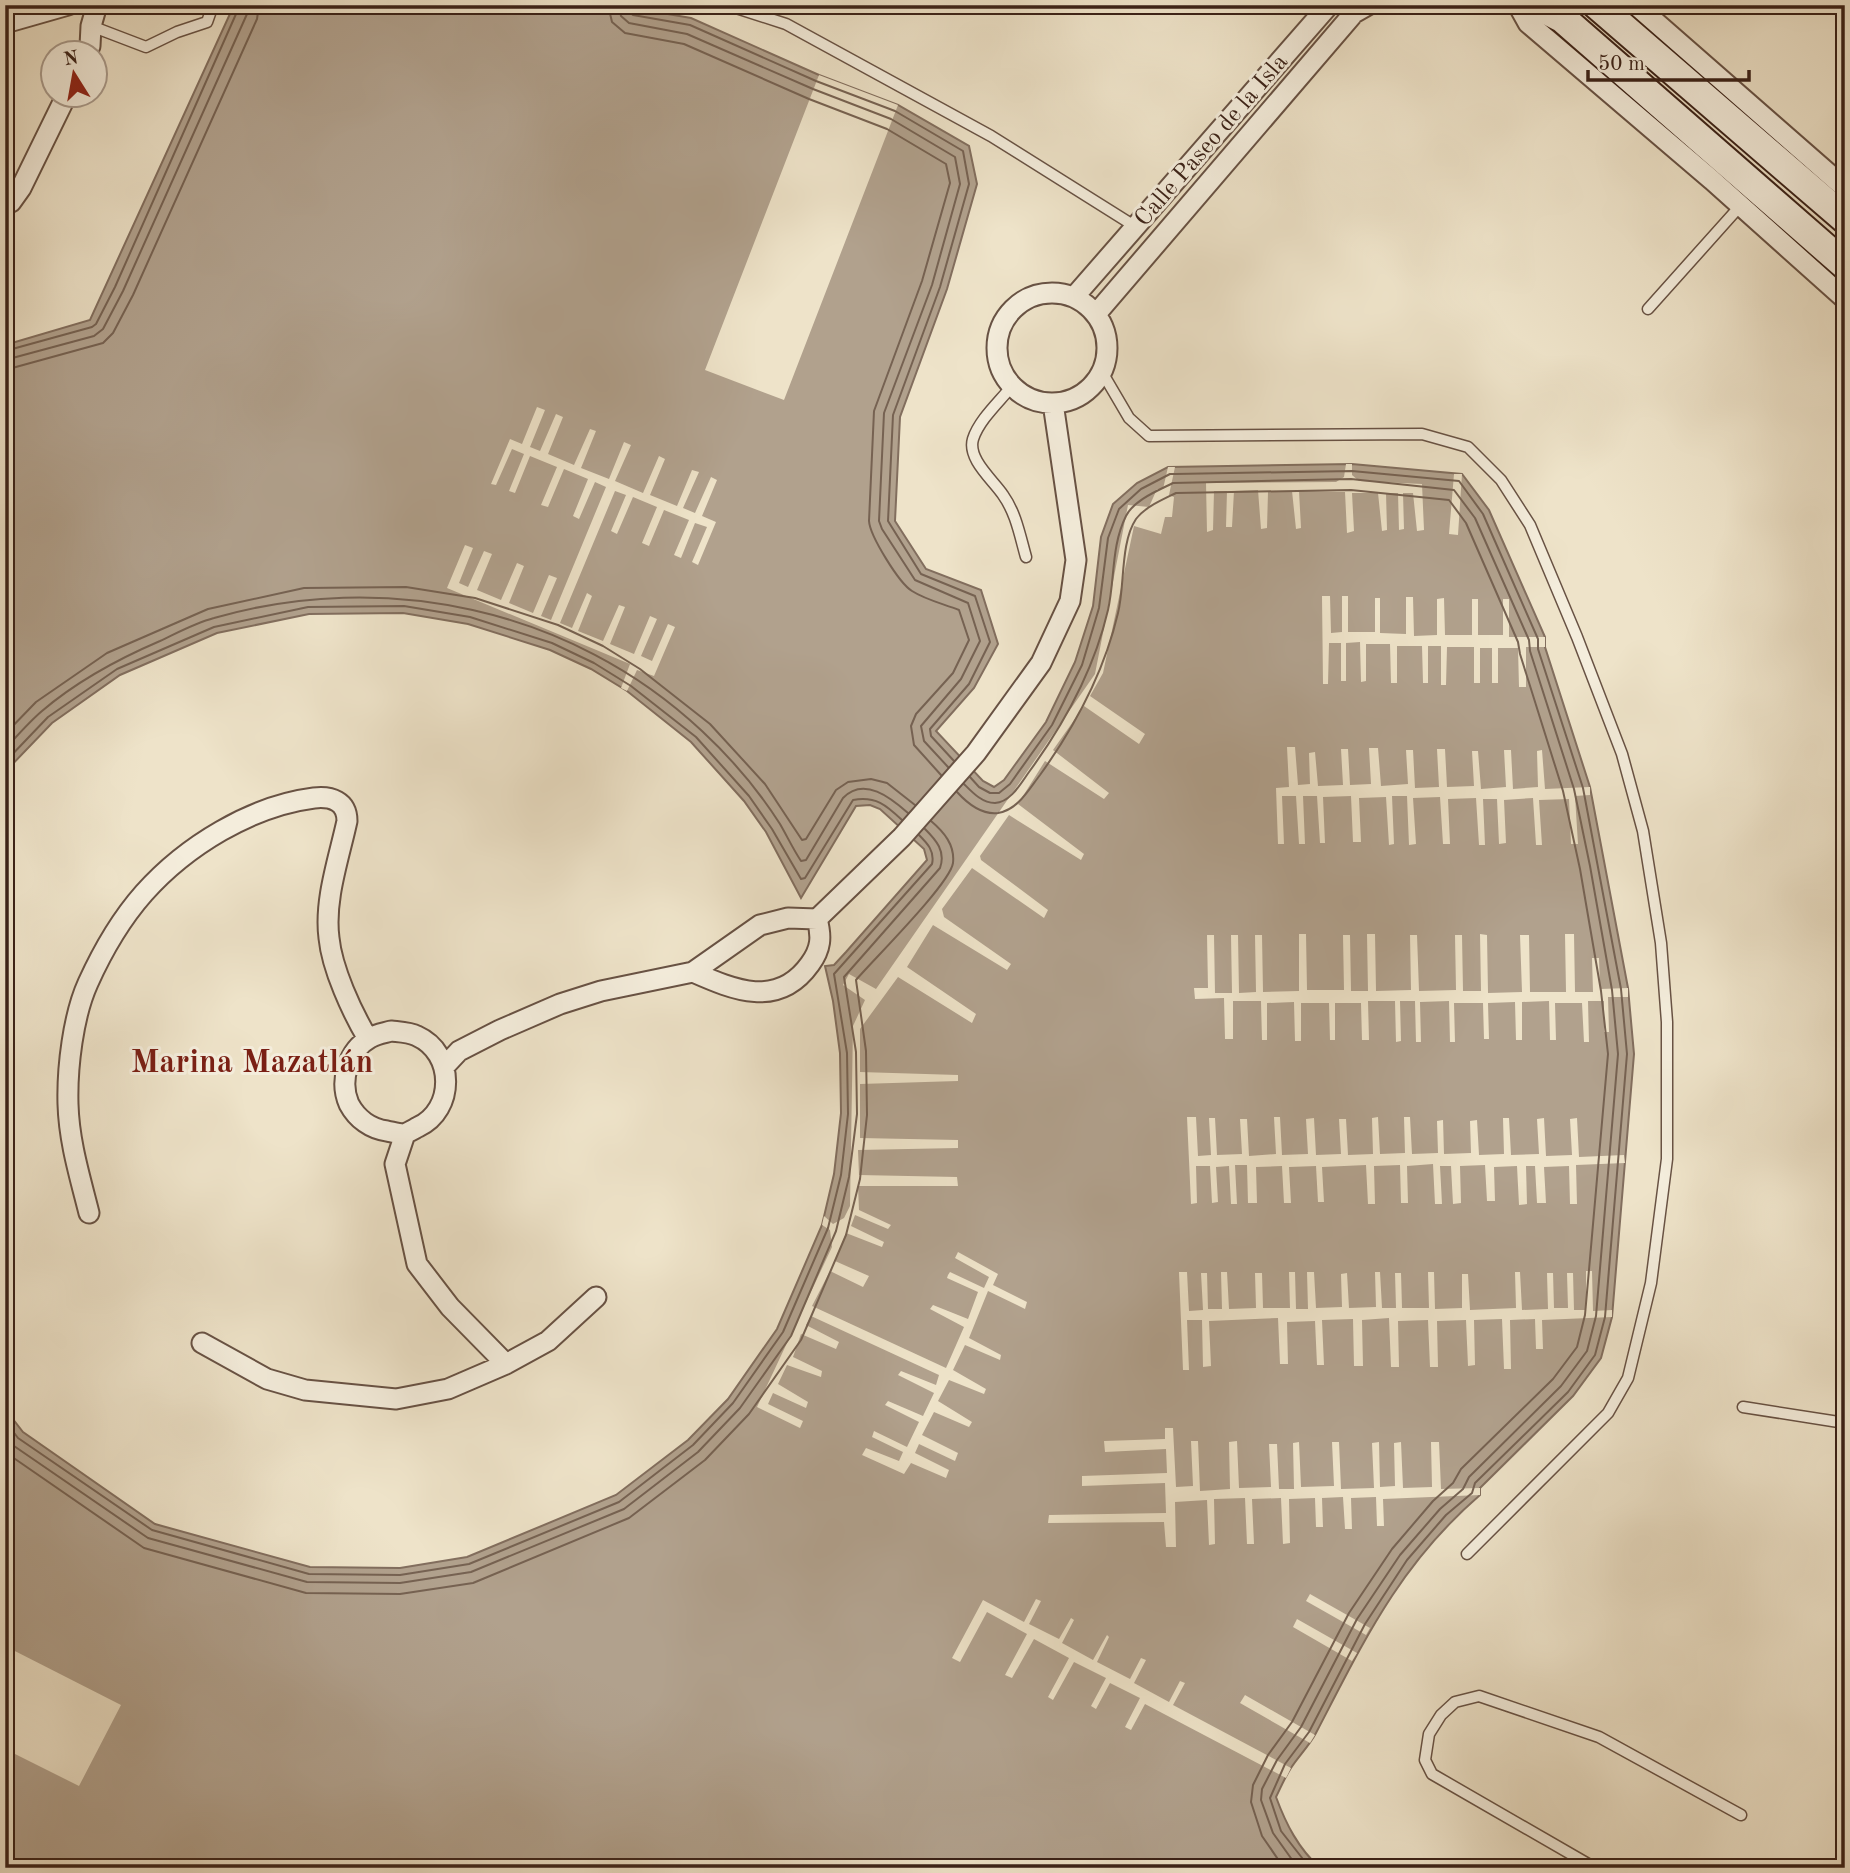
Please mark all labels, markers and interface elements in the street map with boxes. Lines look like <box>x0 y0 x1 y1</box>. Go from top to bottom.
north arrow <box>38 38 108 108</box>
scale bar <box>1588 38 1748 82</box>
text: N <box>62 49 81 70</box>
street label: Calle Paseo de la Isla <box>1131 50 1293 232</box>
text: 50 m <box>1598 54 1645 75</box>
district label: Marina Mazatlán <box>131 1048 373 1080</box>

